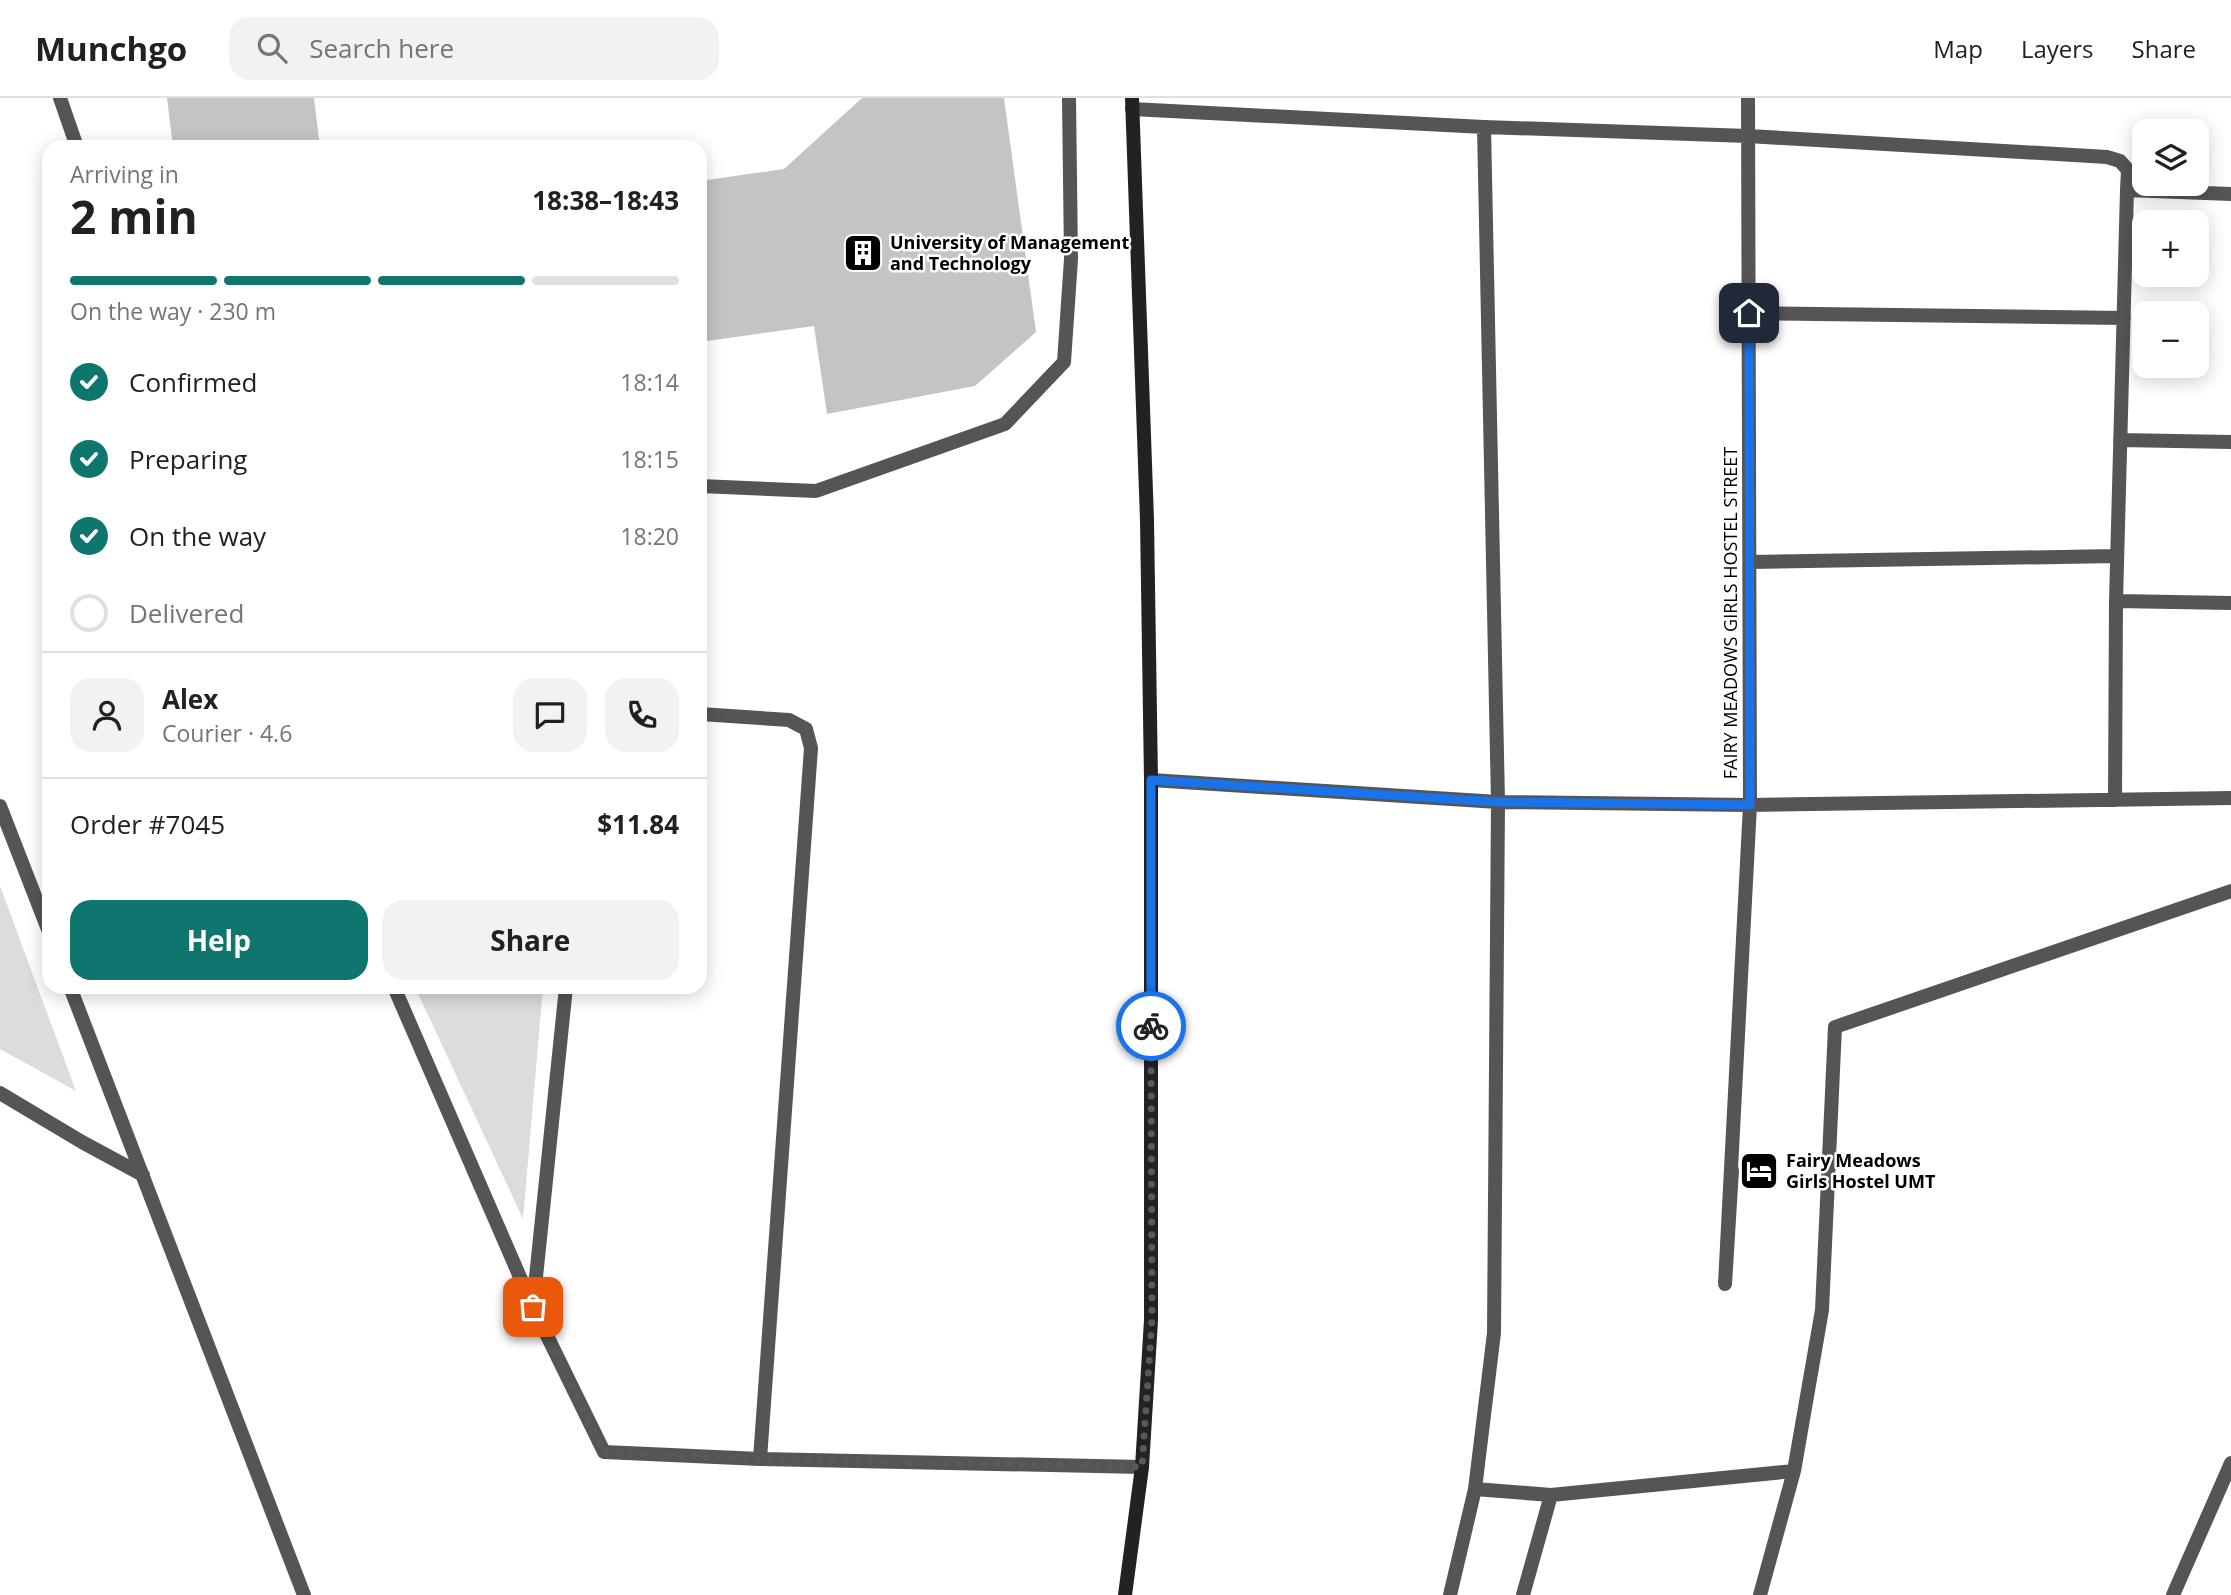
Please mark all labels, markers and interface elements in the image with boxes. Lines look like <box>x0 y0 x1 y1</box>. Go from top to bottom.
search box <box>229 17 719 80</box>
text: Munchgo <box>35 26 187 71</box>
icon: search <box>253 29 291 67</box>
text: Search here <box>309 30 454 66</box>
text: Map <box>1933 32 1983 65</box>
text: Layers <box>2021 32 2094 65</box>
text: Share <box>2132 32 2196 65</box>
map controls <box>2132 119 2209 378</box>
button: layers <box>2132 119 2209 196</box>
text: Arriving in <box>70 158 179 190</box>
text: 18:38–18:43 <box>532 182 679 218</box>
text: 2 min <box>70 185 198 247</box>
button: + <box>2132 210 2209 287</box>
place label: University of Management and Technology <box>890 230 1129 275</box>
building icon: University of Management and Technology <box>842 232 884 274</box>
pin <box>1719 283 1779 343</box>
icon: home <box>1730 294 1768 332</box>
text: On the way · 230 m <box>70 295 276 327</box>
button: − <box>2132 301 2209 378</box>
icon: check <box>70 363 108 401</box>
text: Confirmed <box>129 364 257 400</box>
text: 18:14 <box>620 366 679 398</box>
icon: check <box>70 440 108 478</box>
text: Preparing <box>129 441 247 477</box>
text: 18:15 <box>620 443 679 475</box>
street label: FAIRY MEADOWS GIRLS HOSTEL STREET <box>1718 447 1742 779</box>
icon: check <box>70 517 108 555</box>
text: On the way <box>129 518 266 554</box>
text: 18:20 <box>620 520 679 552</box>
text: Delivered <box>129 595 244 631</box>
button: person <box>70 678 144 752</box>
button: chat <box>513 678 587 752</box>
button: phone <box>605 678 679 752</box>
text: Alex <box>162 681 218 717</box>
text: Courier · 4.6 <box>162 717 292 749</box>
text: Order #7045 <box>70 806 225 842</box>
text: $11.84 <box>597 806 679 842</box>
button: Help <box>70 900 368 980</box>
button: Share <box>382 900 679 980</box>
courier <box>1116 991 1186 1061</box>
icon: bike <box>1132 1007 1170 1045</box>
place label: Fairy Meadows Girls Hostel UMT <box>1786 1148 1936 1193</box>
hotel icon: Fairy Meadows Girls Hostel UMT <box>1738 1150 1780 1192</box>
pin <box>503 1277 563 1337</box>
icon: bag <box>514 1288 552 1326</box>

